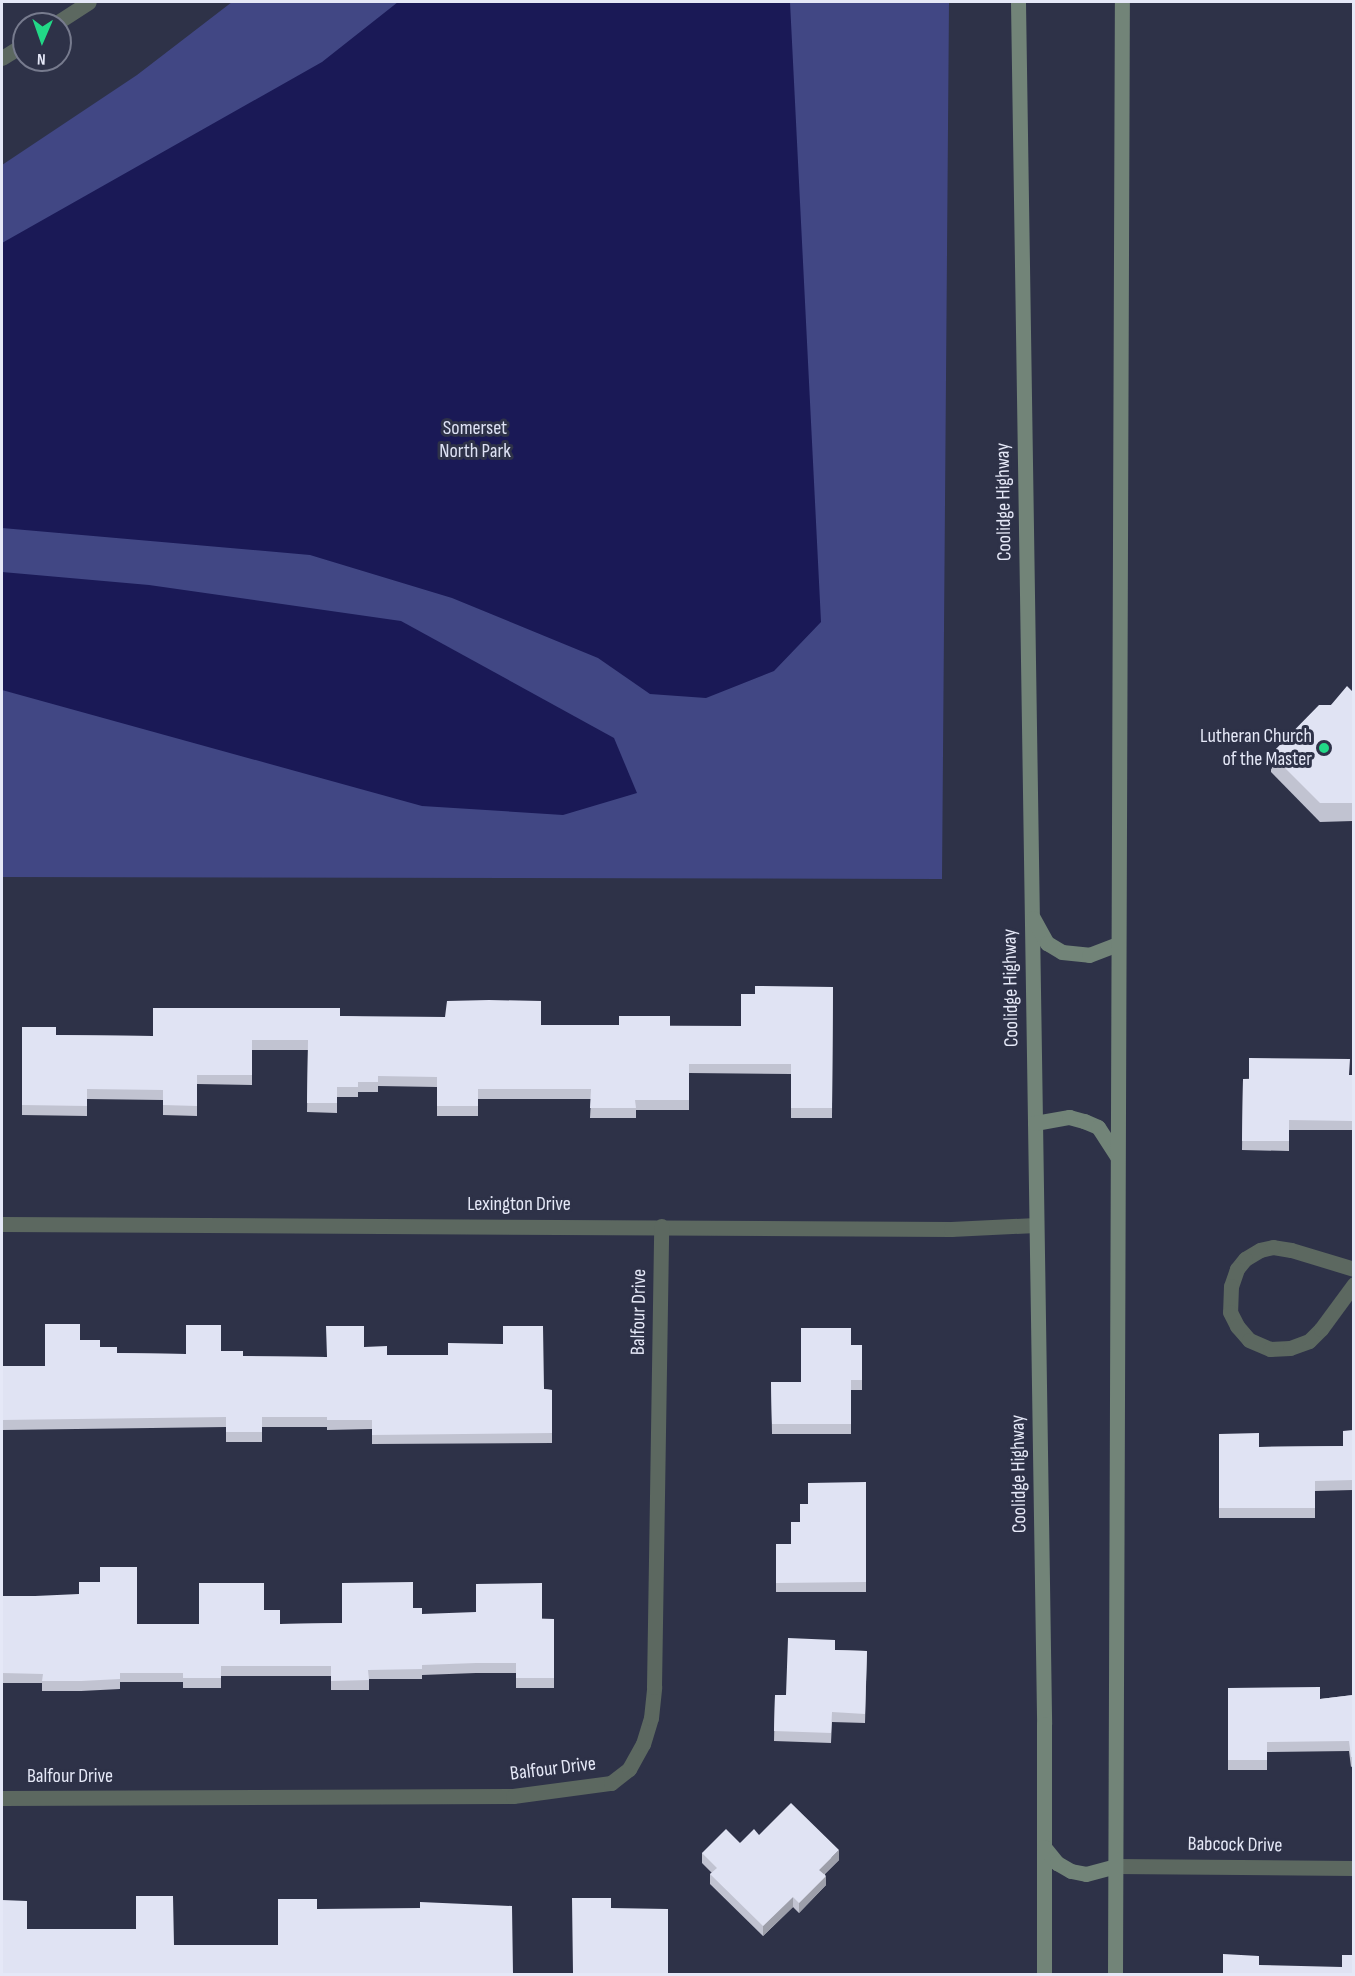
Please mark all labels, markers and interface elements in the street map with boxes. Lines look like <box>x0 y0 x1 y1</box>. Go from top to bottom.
north arrow <box>12 12 72 72</box>
text: N <box>37 49 46 68</box>
park label: Somerset North Park <box>439 417 511 464</box>
street label: Coolidge Highway <box>991 443 1017 561</box>
place label: Lutheran Church of the Master <box>1200 724 1312 771</box>
marker: Lutheran Church of the Master <box>1317 741 1331 755</box>
street label: Coolidge Highway <box>998 929 1024 1047</box>
street label: Lexington Drive <box>467 1192 571 1216</box>
street label: Balfour Drive <box>626 1269 652 1355</box>
street label: Coolidge Highway <box>1006 1415 1032 1533</box>
street label: Balfour Drive <box>509 1752 597 1786</box>
street label: Balfour Drive <box>27 1764 113 1788</box>
street label: Babcock Drive <box>1187 1832 1283 1858</box>

